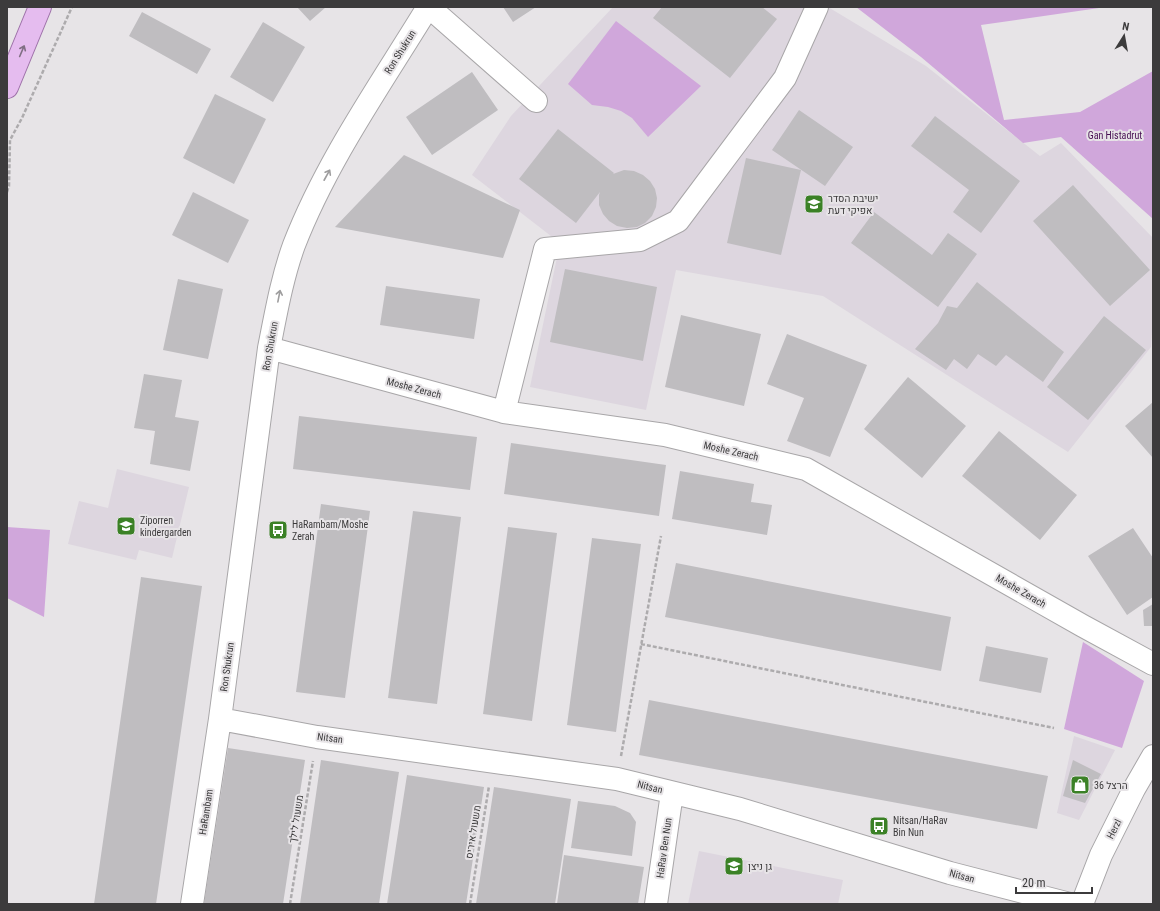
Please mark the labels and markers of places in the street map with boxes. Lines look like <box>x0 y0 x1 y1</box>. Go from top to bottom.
school or university icon: ישיבת הסדר אפיקי דעת <box>803 193 825 215</box>
place label: ישיבת הסדר אפיקי דעת <box>828 193 878 216</box>
school or university icon: Ziporren kindergarden <box>115 515 137 537</box>
place label: Ziporren kindergarden <box>140 515 192 538</box>
bus stop icon: HaRambam/Moshe Zerah <box>267 519 289 541</box>
place label: HaRambam/Moshe Zerah <box>292 519 369 542</box>
shop icon: הרצל 36 <box>1069 774 1091 796</box>
place label: הרצל 36 <box>1094 780 1128 791</box>
bus stop icon: Nitsan/HaRav Bin Nun <box>868 815 890 837</box>
place label: Nitsan/HaRav Bin Nun <box>893 815 948 838</box>
school or university icon: גן ניצן <box>723 855 745 877</box>
place label: גן ניצן <box>748 861 772 872</box>

